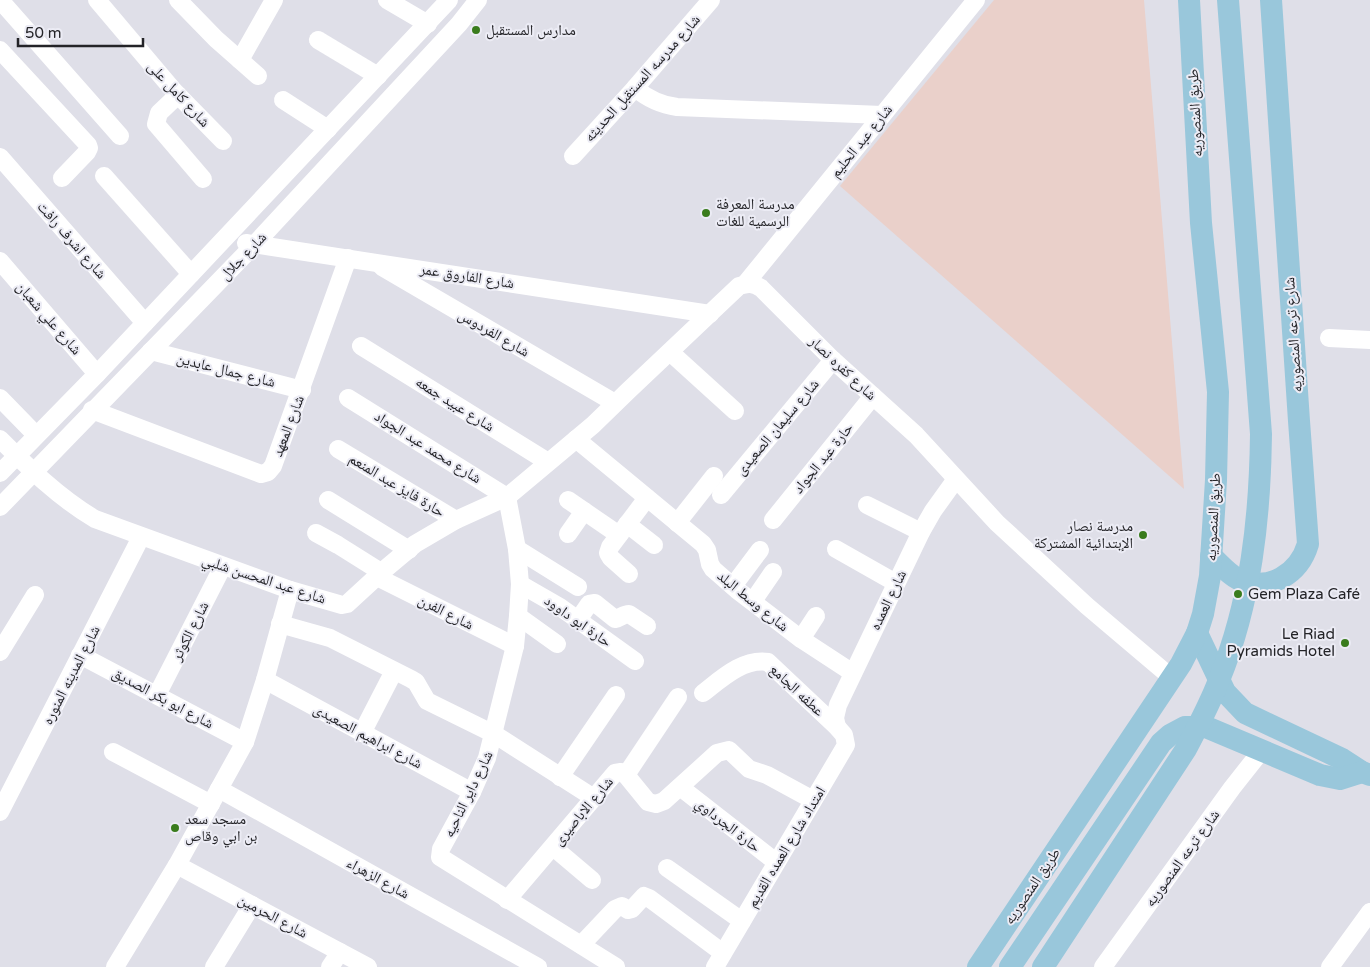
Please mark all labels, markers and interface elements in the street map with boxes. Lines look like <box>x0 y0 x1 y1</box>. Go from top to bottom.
street label: شارع مدرسه المستقبل الحديثه <box>580 11 705 146</box>
scale bar <box>18 15 142 47</box>
place label: مدارس المستقبل <box>486 21 576 40</box>
text: 50 m <box>25 24 62 42</box>
marker: مدارس المستقبل <box>470 24 482 36</box>
street label: شارع كامل على <box>143 57 214 131</box>
street label: طريق المنصوريه <box>1184 68 1207 158</box>
street label: شارع عبد الحليم <box>826 101 897 182</box>
place label: مدرسة المعرفة الرسمية للغات <box>716 195 795 230</box>
street label: شارع اشرف رافت <box>33 198 111 283</box>
marker: مدرسة المعرفة الرسمية للغات <box>700 207 712 219</box>
street label: شارع جلال <box>216 228 271 285</box>
street label: شارع الفاروق عمر <box>418 260 515 293</box>
street label: شارع ترعه المنصوريه <box>1280 277 1307 393</box>
street label: شارع علي شعبان <box>10 278 86 360</box>
street label: شارع الفردوس <box>455 305 533 362</box>
street label: شارع كفره نصار <box>804 331 881 405</box>
street label: شارع جمال عابدين <box>174 349 277 392</box>
street label: شارع عبيد جمعه <box>412 373 498 436</box>
street label: شارع سليمان الصعيدى <box>731 375 823 480</box>
street label: شارع المعهد <box>268 393 309 460</box>
street label: شارع محمد عبد الجواد <box>371 407 485 488</box>
street label: حارة عبد الجواد <box>789 419 857 497</box>
street label: حارة فايز عبد المنعم <box>345 449 449 522</box>
street label: طريق المنصوريه <box>1202 472 1225 562</box>
place label: مدرسة نصار الإبتدائية المشتركة <box>1034 517 1133 552</box>
marker: مدرسة نصار الإبتدائية المشتركة <box>1137 529 1149 541</box>
street label: شارع عبد المحسن شلبي <box>199 550 328 610</box>
street label: شارع وسط البلد <box>713 567 792 636</box>
street label: شارع العمده <box>866 567 911 634</box>
place label: Gem Plaza Café <box>1248 585 1360 603</box>
marker: Gem Plaza Café <box>1232 588 1244 600</box>
street label: شارع الفرن <box>415 590 477 635</box>
street label: حارة ابو داوود <box>541 591 615 651</box>
street label: شارع الكوثر <box>167 598 214 665</box>
street label: شارع المدينه المنوره <box>38 622 105 728</box>
place label: Le Riad Pyramids Hotel <box>1227 625 1335 660</box>
marker: Le Riad Pyramids Hotel <box>1339 637 1351 649</box>
street label: عطفه الجامع <box>765 660 828 721</box>
street label: شارع ابو بكر الصديق <box>109 664 217 733</box>
street label: شارع ابراهيم الصعيدى <box>310 700 426 773</box>
street label: شارع داير الناحيه <box>439 748 498 841</box>
street label: شارع الاباصيرى <box>549 773 618 850</box>
street label: امتداد شارع العمده القديم <box>743 783 830 911</box>
street label: حارة الجرداوي <box>690 794 765 859</box>
street label: شارع ترعه المنصوريه <box>1141 806 1224 911</box>
place label: مسجد سعد بن ابي وقاص <box>185 810 257 848</box>
marker: مسجد سعد بن ابي وقاص <box>169 822 181 834</box>
street label: طريق المنصوريه <box>1000 844 1065 928</box>
street label: شارع الزهراء <box>343 853 413 904</box>
street label: شارع الحرمين <box>235 890 311 943</box>

